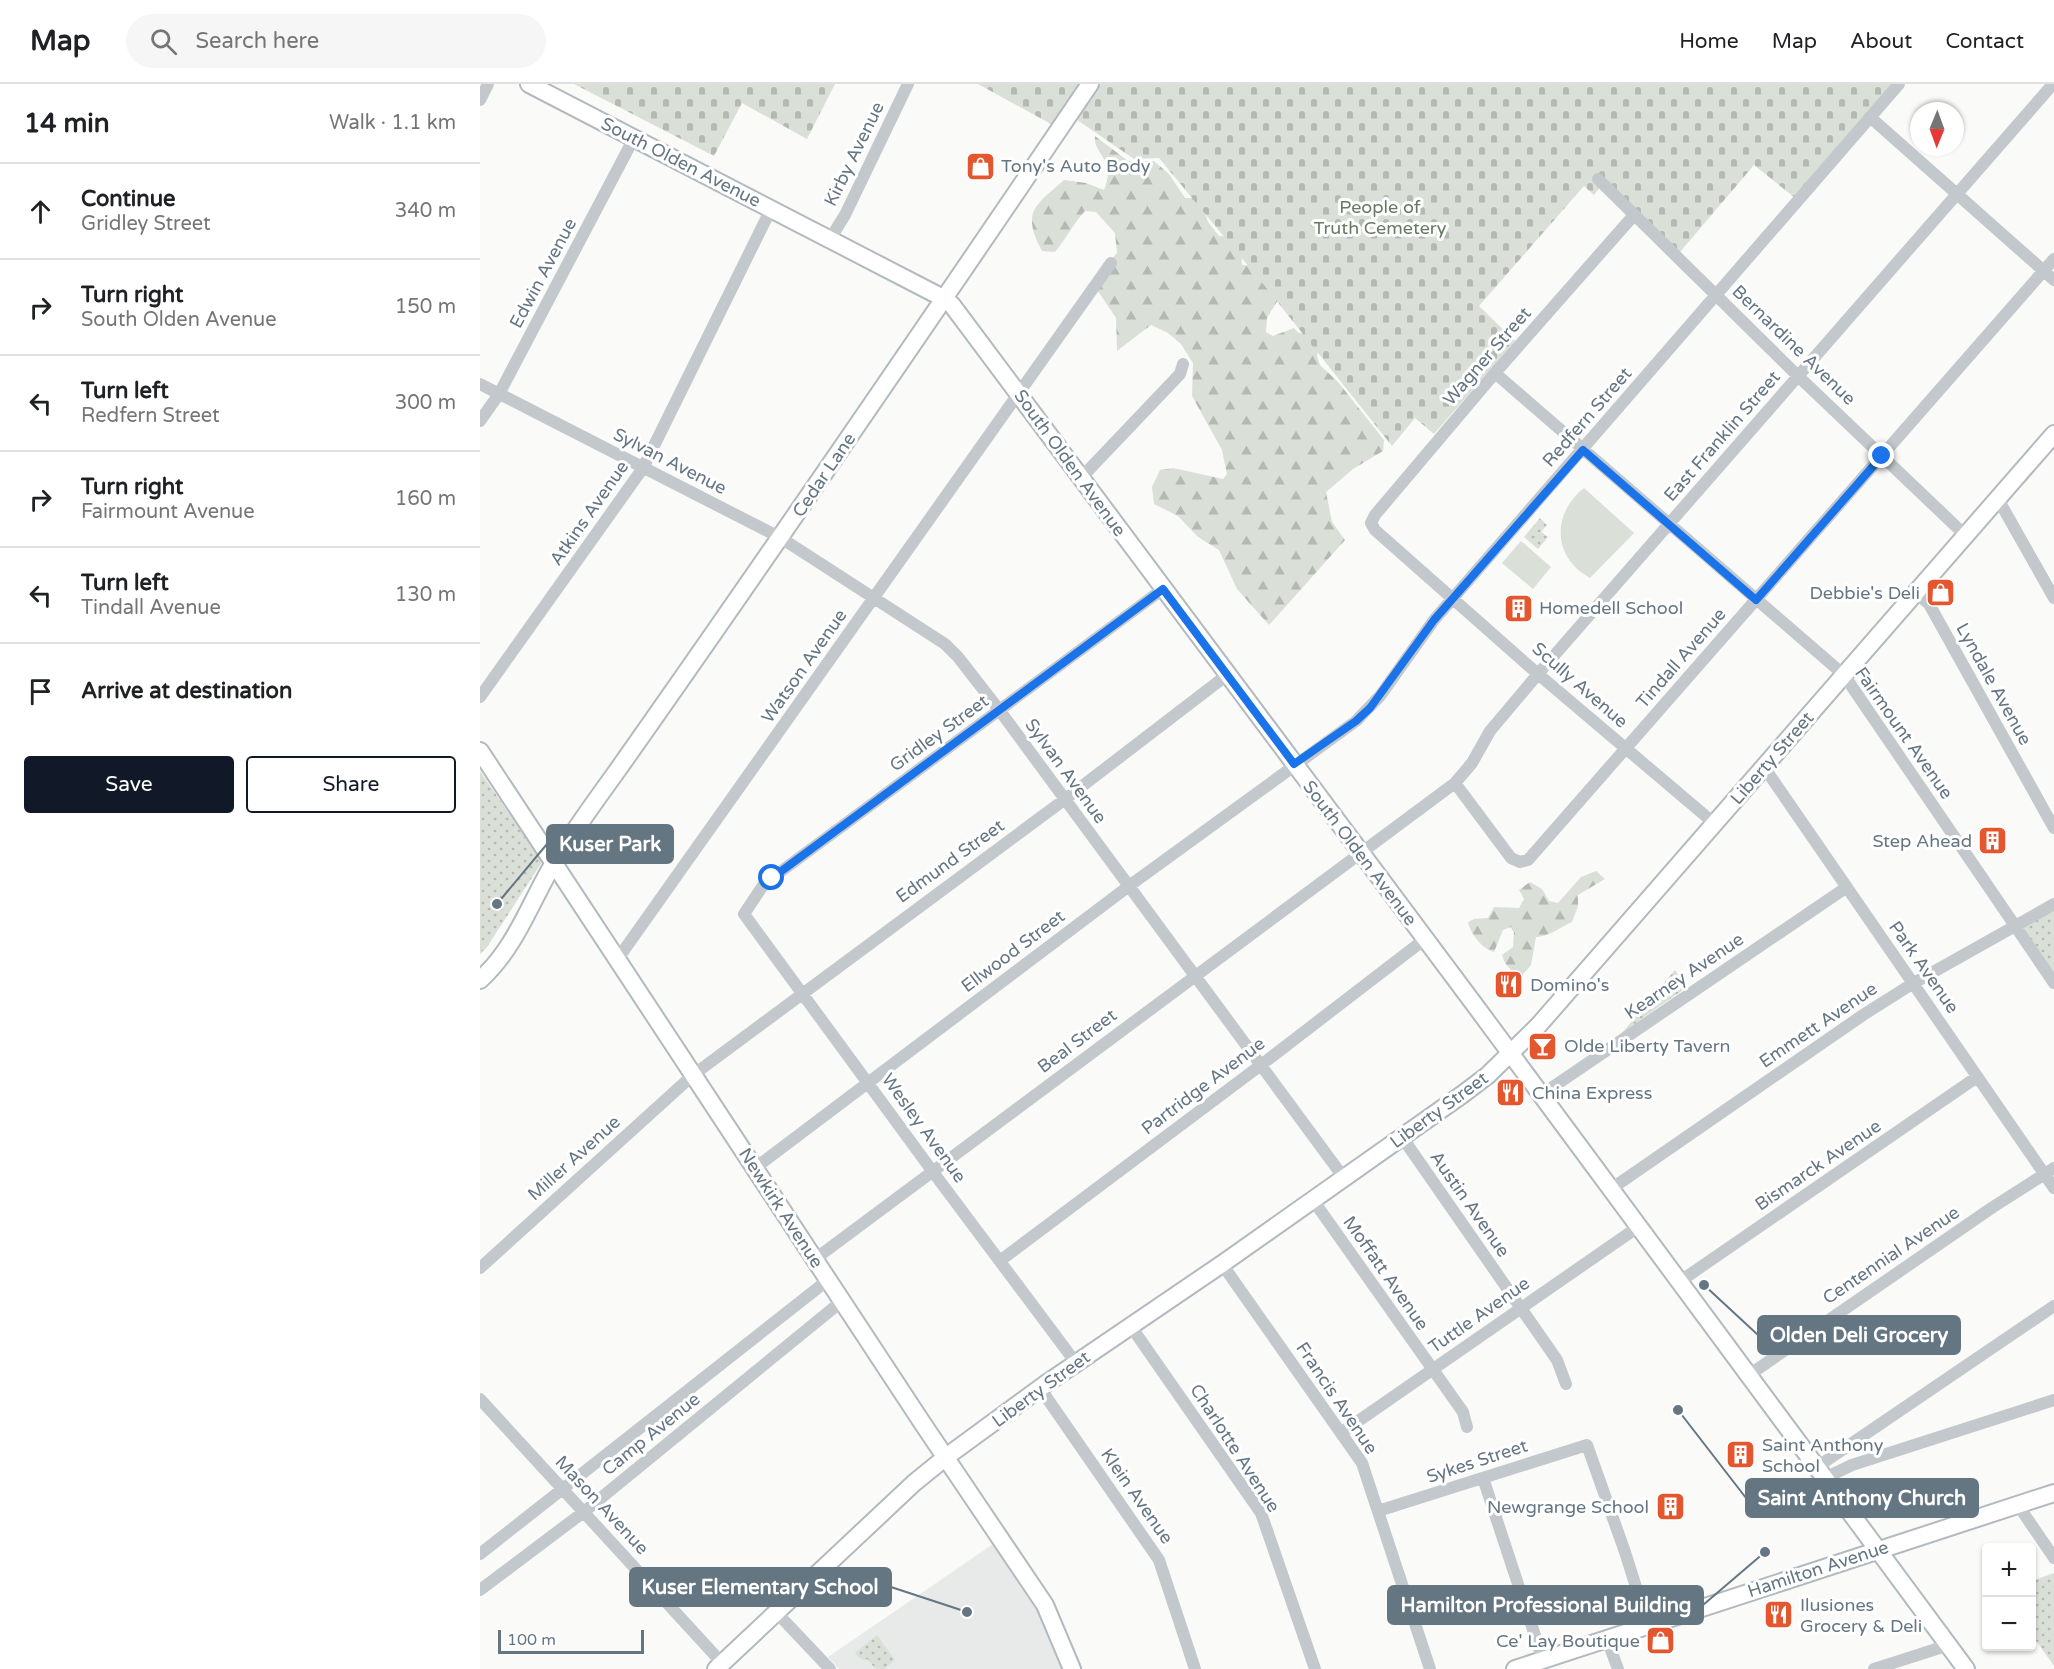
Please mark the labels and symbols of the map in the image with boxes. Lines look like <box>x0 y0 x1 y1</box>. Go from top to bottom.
street label: Kirby Avenue <box>819 98 889 210</box>
north arrow <box>1910 102 1964 156</box>
street label: South Olden Avenue <box>598 112 764 212</box>
shop icon: Tony's Auto Body <box>964 150 996 182</box>
place label: Tony's Auto Body <box>1001 155 1151 177</box>
park label: People of Truth Cemetery <box>1314 196 1447 239</box>
street label: Edwin Avenue <box>505 214 581 332</box>
street label: Bernardine Avenue <box>1728 280 1860 410</box>
street label: Wagner Street <box>1438 302 1536 410</box>
street label: Redfern Street <box>1538 363 1636 471</box>
street label: East Franklin Street <box>1659 366 1785 506</box>
street label: South Olden Avenue <box>1009 385 1131 541</box>
street label: Sylvan Avenue <box>610 423 730 499</box>
street label: Cedar Lane <box>788 429 860 521</box>
route end <box>1868 442 1894 468</box>
street label: Atkins Avenue <box>545 456 633 570</box>
shop icon: Debbie's Deli <box>1925 577 1957 609</box>
place label: Debbie's Deli <box>1810 582 1920 604</box>
building icon: Homedell School <box>1502 592 1534 624</box>
place label: Homedell School <box>1539 597 1683 619</box>
street label: Tindall Avenue <box>1631 603 1731 713</box>
street label: Watson Avenue <box>757 605 851 727</box>
street label: Lyndale Avenue <box>1951 619 2037 749</box>
street label: Scully Avenue <box>1528 638 1632 732</box>
street label: Fairmount Avenue <box>1850 663 1958 803</box>
street label: Gridley Street <box>885 690 993 776</box>
street label: Liberty Street <box>1726 707 1818 809</box>
street label: Sylvan Avenue <box>1021 714 1111 828</box>
street label: South Olden Avenue <box>1298 776 1422 930</box>
street label: Edmund Street <box>892 814 1009 908</box>
callout: Kuser Park <box>547 825 673 863</box>
building icon: Step Ahead <box>1977 825 2009 857</box>
place label: Step Ahead <box>1872 830 1972 852</box>
text: Kuser Park <box>559 833 661 857</box>
route start <box>758 864 784 890</box>
street label: Ellwood Street <box>957 905 1069 997</box>
street label: Park Avenue <box>1884 917 1964 1017</box>
street label: Kearney Avenue <box>1620 928 1748 1024</box>
restaurant icon: Domino's <box>1493 969 1525 1001</box>
place label: Domino's <box>1530 974 1609 996</box>
street label: Emmett Avenue <box>1755 977 1881 1073</box>
street label: Beal Street <box>1033 1004 1121 1078</box>
bar icon: Olde Liberty Tavern <box>1527 1030 1559 1062</box>
street label: Partridge Avenue <box>1137 1032 1269 1140</box>
place label: Olde Liberty Tavern <box>1564 1035 1731 1057</box>
street label: Liberty Street <box>1386 1067 1492 1153</box>
street label: Wesley Avenue <box>877 1069 971 1187</box>
restaurant icon: China Express <box>1495 1077 1527 1109</box>
place label: China Express <box>1532 1082 1652 1104</box>
street label: Miller Avenue <box>523 1111 625 1205</box>
street label: Bismarck Avenue <box>1751 1115 1885 1215</box>
street label: Newkirk Avenue <box>734 1144 828 1272</box>
street label: Austin Avenue <box>1425 1147 1515 1261</box>
street label: Centennial Avenue <box>1818 1201 1964 1309</box>
street label: Moffatt Avenue <box>1338 1212 1434 1334</box>
street label: Tuttle Avenue <box>1424 1272 1534 1358</box>
callout: Olden Deli Grocery <box>1758 1316 1960 1354</box>
text: Olden Deli Grocery <box>1770 1324 1948 1348</box>
street label: Francis Avenue <box>1291 1338 1383 1458</box>
street label: Liberty Street <box>988 1346 1094 1432</box>
street label: Charlotte Avenue <box>1185 1380 1285 1516</box>
street label: Camp Avenue <box>598 1388 704 1480</box>
street label: Sykes Street <box>1424 1434 1530 1488</box>
place label: Saint Anthony School <box>1762 1434 1884 1477</box>
building icon: Saint Anthony School <box>1725 1439 1757 1471</box>
street label: Klein Avenue <box>1096 1444 1178 1548</box>
street label: Mason Avenue <box>551 1451 653 1559</box>
callout: Saint Anthony Church <box>1746 1479 1978 1517</box>
text: Saint Anthony Church <box>1758 1487 1966 1511</box>
building icon: Newgrange School <box>1654 1491 1686 1523</box>
place label: Newgrange School <box>1487 1496 1649 1518</box>
street label: Hamilton Avenue <box>1745 1536 1891 1602</box>
callout: Kuser Elementary School <box>630 1568 891 1606</box>
text: Kuser Elementary School <box>642 1576 878 1600</box>
callout: Hamilton Professional Building <box>1388 1586 1703 1624</box>
text: Hamilton Professional Building <box>1401 1594 1691 1618</box>
place label: Ilusiones Grocery & Deli <box>1800 1594 1922 1637</box>
restaurant icon: Ilusiones Grocery & Deli <box>1763 1599 1795 1631</box>
shop icon: Ce' Lay Boutique <box>1645 1625 1677 1657</box>
scale bar <box>498 1627 644 1654</box>
place label: Ce' Lay Boutique <box>1496 1630 1640 1652</box>

